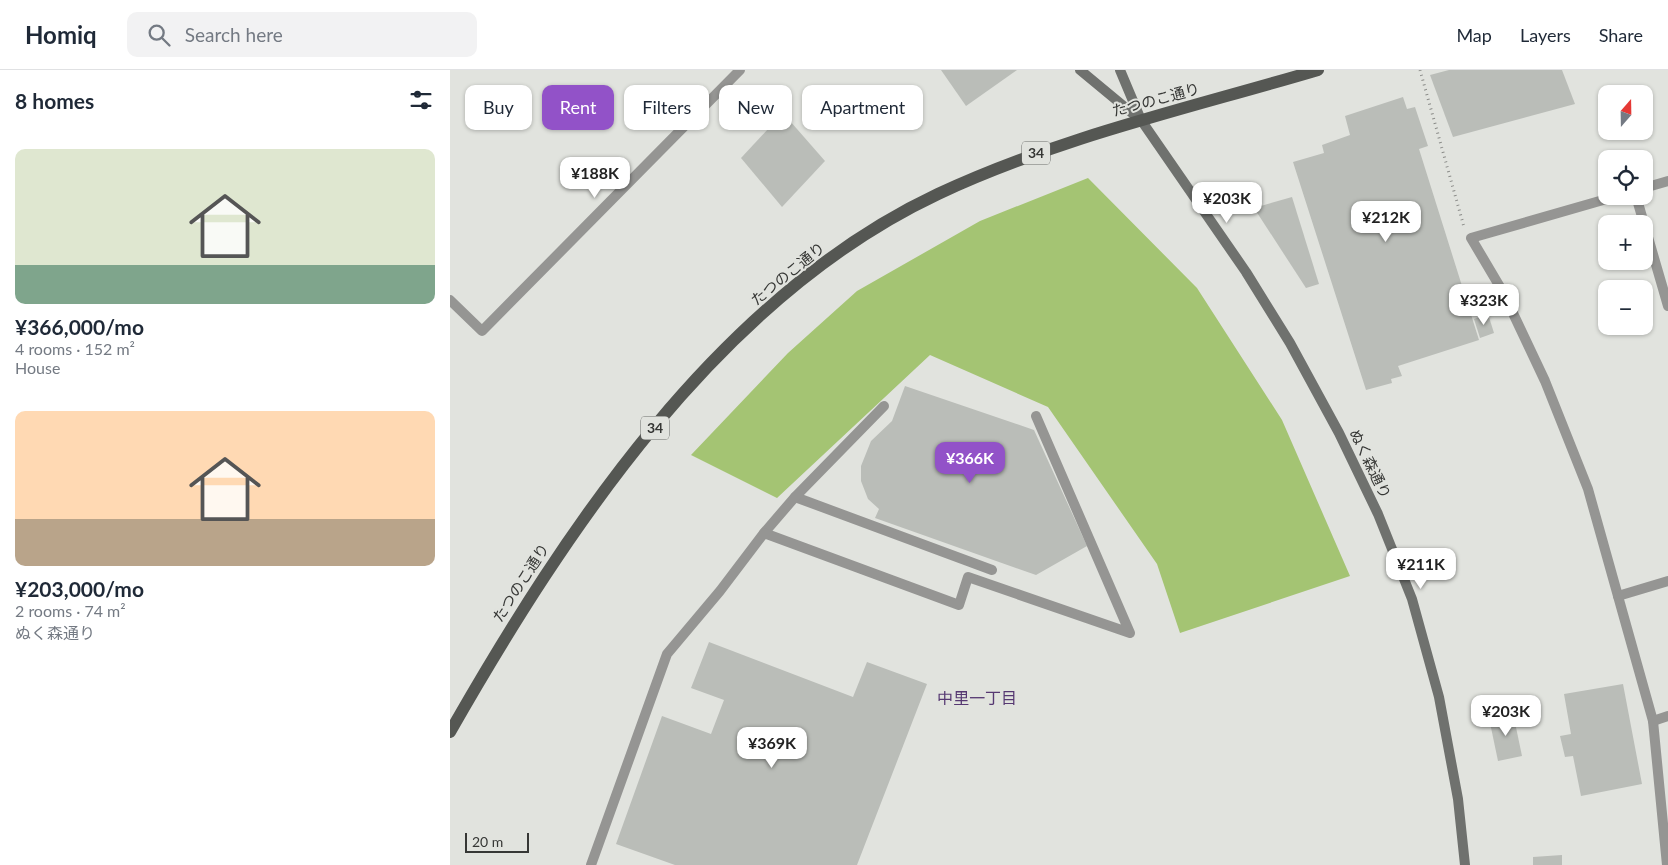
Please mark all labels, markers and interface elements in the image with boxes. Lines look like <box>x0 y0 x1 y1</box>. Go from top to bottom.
search box <box>127 12 477 57</box>
text: Homiq <box>25 20 97 49</box>
icon: search <box>145 21 173 49</box>
text: Search here <box>185 23 283 46</box>
text: Map <box>1456 24 1492 46</box>
text: Layers <box>1520 24 1571 46</box>
text: Share <box>1599 24 1643 46</box>
street label: たつのこ通り <box>1110 79 1202 119</box>
chip: Buy <box>465 85 532 130</box>
chip: Rent <box>542 85 614 130</box>
chip: Filters <box>624 85 709 130</box>
chip: New <box>719 85 792 130</box>
chip: Apartment <box>802 85 923 130</box>
north arrow <box>1598 85 1652 140</box>
map controls <box>1598 85 1653 335</box>
icon: filters <box>407 86 435 114</box>
text: 8 homes <box>15 88 94 113</box>
road number: 34 <box>1022 142 1050 165</box>
button: locate <box>1598 150 1653 205</box>
pin: ¥188K <box>560 156 630 199</box>
text: ¥188K <box>571 163 619 182</box>
icon: home <box>180 181 270 271</box>
pin: ¥203K <box>1192 182 1262 224</box>
text: ¥203K <box>1203 188 1251 207</box>
pin: ¥212K <box>1351 200 1421 243</box>
text: ¥212K <box>1362 207 1410 226</box>
button: + <box>1598 215 1653 270</box>
street label: たつのこ通り <box>747 238 828 309</box>
button: − <box>1598 280 1653 335</box>
pin: ¥323K <box>1449 284 1519 326</box>
text: ¥323K <box>1460 290 1508 309</box>
text: ¥366,000/mo <box>15 314 144 339</box>
text: 4 rooms · 152 m² <box>15 339 135 358</box>
text: House <box>15 358 60 377</box>
road number: 34 <box>641 416 669 439</box>
street label: ぬく森通り <box>1346 426 1395 501</box>
pin: ¥366K <box>935 442 1005 484</box>
icon: home <box>180 444 270 534</box>
text: ¥366K <box>946 448 994 467</box>
street label: たつのこ通り <box>488 540 552 625</box>
pin: ¥211K <box>1386 548 1456 590</box>
text: ¥211K <box>1397 554 1445 573</box>
text: ¥203,000/mo <box>15 576 144 601</box>
text: 2 rooms · 74 m² <box>15 601 126 620</box>
text: ぬく森通り <box>15 623 95 642</box>
district label: 中里一丁目 <box>937 688 1017 707</box>
pin: ¥203K <box>1471 694 1541 737</box>
text: ¥203K <box>1482 701 1530 720</box>
pin: ¥369K <box>737 726 807 769</box>
text: ¥369K <box>748 733 796 752</box>
scale bar <box>465 830 529 853</box>
text: 20 m <box>472 833 503 850</box>

